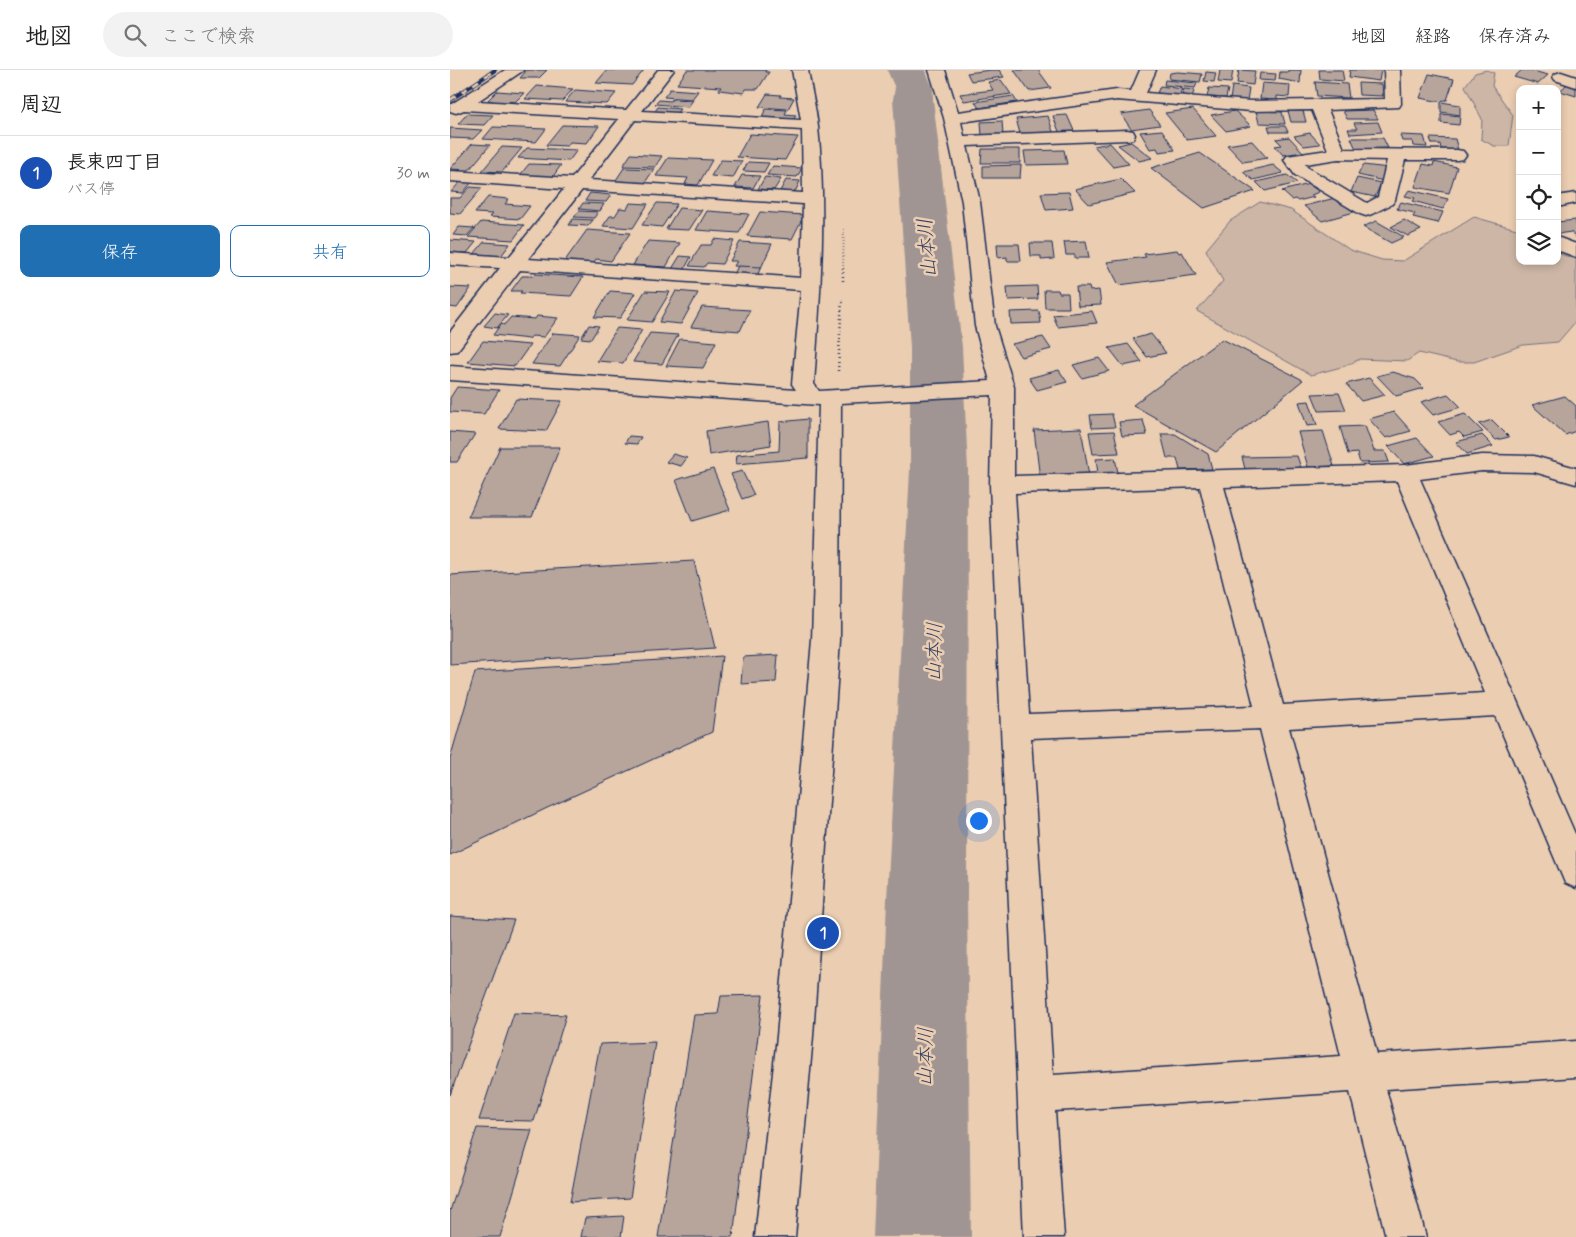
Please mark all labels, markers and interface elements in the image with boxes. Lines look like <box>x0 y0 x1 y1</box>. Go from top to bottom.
search box <box>103 12 453 57</box>
icon: search <box>121 21 149 49</box>
text: 地図 <box>25 22 73 53</box>
text: ここで検索 <box>161 24 256 49</box>
text: 地図 <box>1351 25 1387 49</box>
text: 経路 <box>1415 25 1451 49</box>
text: 保存済み <box>1479 25 1551 49</box>
map controls <box>1516 85 1561 265</box>
button: + <box>1516 85 1561 130</box>
text: 周辺 <box>20 91 62 119</box>
button: − <box>1516 130 1561 175</box>
text: 長束四丁目 <box>67 150 162 175</box>
text: 1 <box>32 163 40 184</box>
text: 30 m <box>397 163 430 184</box>
button: locate <box>1516 175 1561 220</box>
text: バス停 <box>67 179 115 200</box>
water label: 山本川 <box>912 217 944 279</box>
button: layers <box>1516 220 1561 265</box>
button: 保存 <box>20 225 220 277</box>
button: 共有 <box>230 225 430 277</box>
water label: 山本川 <box>921 622 949 682</box>
your location <box>966 808 992 834</box>
pin: 1 <box>807 914 839 952</box>
water label: 山本川 <box>912 1027 940 1087</box>

